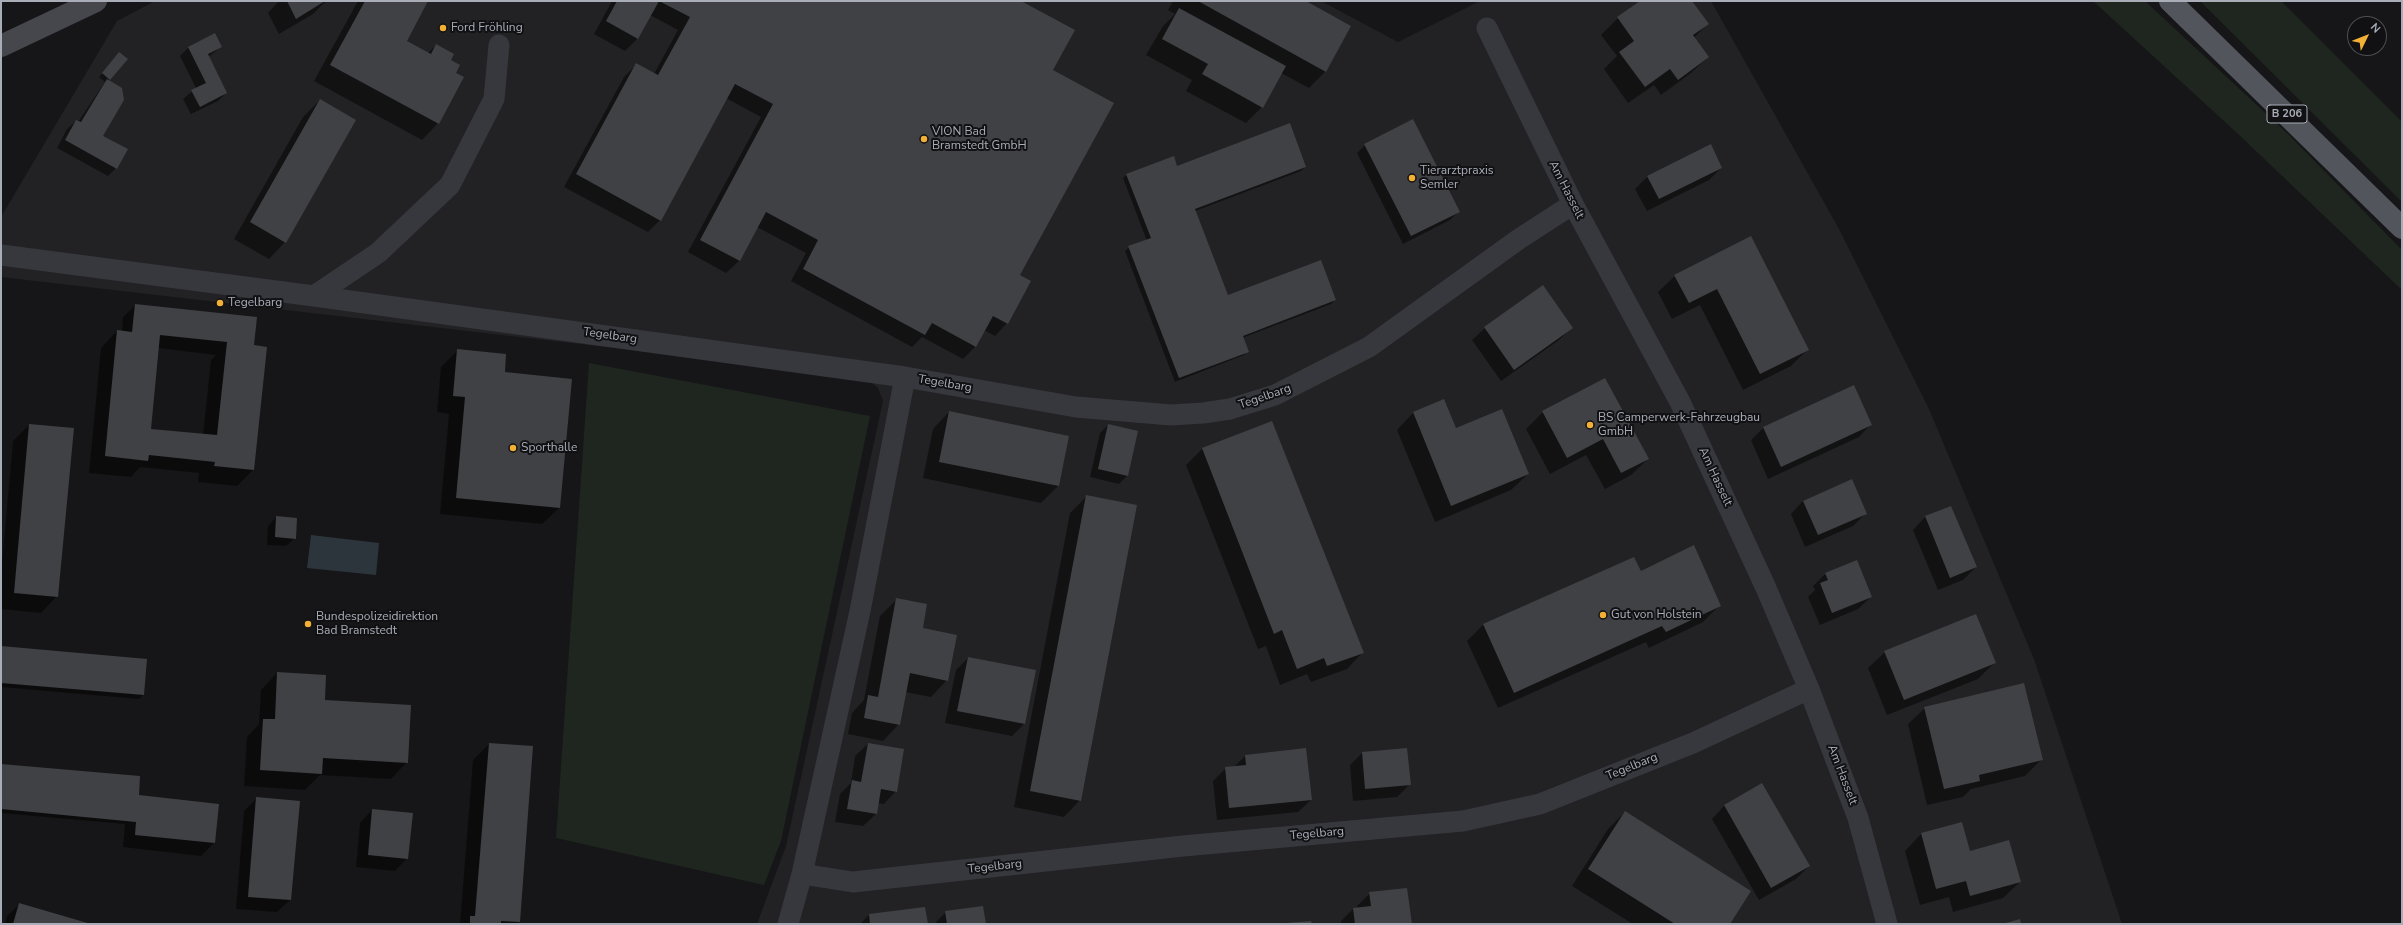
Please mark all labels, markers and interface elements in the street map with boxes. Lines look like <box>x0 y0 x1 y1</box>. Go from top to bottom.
north arrow <box>2347 16 2387 56</box>
text: N <box>2367 20 2384 36</box>
place label: Ford Fröhling <box>451 21 523 35</box>
marker: Ford Fröhling <box>438 23 448 33</box>
road number: B 206 <box>2267 105 2307 123</box>
place label: VION Bad Bramstedt GmbH <box>932 125 1027 153</box>
marker: VION Bad Bramstedt GmbH <box>919 134 929 144</box>
street label: Am Hasselt <box>1545 159 1587 221</box>
place label: Tierarztpraxis Semler <box>1420 164 1494 192</box>
marker: Tierarztpraxis Semler <box>1407 173 1417 183</box>
place label: Tegelbarg <box>228 296 282 310</box>
marker: Tegelbarg <box>215 298 225 308</box>
street label: Tegelbarg <box>582 325 638 347</box>
street label: Tegelbarg <box>917 372 973 396</box>
street label: Tegelbarg <box>1237 381 1293 413</box>
place label: BS Camperwerk-Fahrzeugbau GmbH <box>1598 411 1760 439</box>
marker: BS Camperwerk-Fahrzeugbau GmbH <box>1585 420 1595 430</box>
place label: Sporthalle <box>521 441 577 455</box>
marker: Sporthalle <box>508 443 518 453</box>
street label: Am Hasselt <box>1695 445 1735 509</box>
place label: Gut von Holstein <box>1611 608 1702 622</box>
place label: Bundespolizeidirektion Bad Bramstedt <box>316 610 438 638</box>
marker: Gut von Holstein <box>1598 610 1608 620</box>
marker: Bundespolizeidirektion Bad Bramstedt <box>303 619 313 629</box>
street label: Am Hasselt <box>1824 743 1860 807</box>
street label: Tegelbarg <box>1604 750 1660 784</box>
street label: Tegelbarg <box>1289 824 1345 844</box>
street label: Tegelbarg <box>967 857 1023 877</box>

